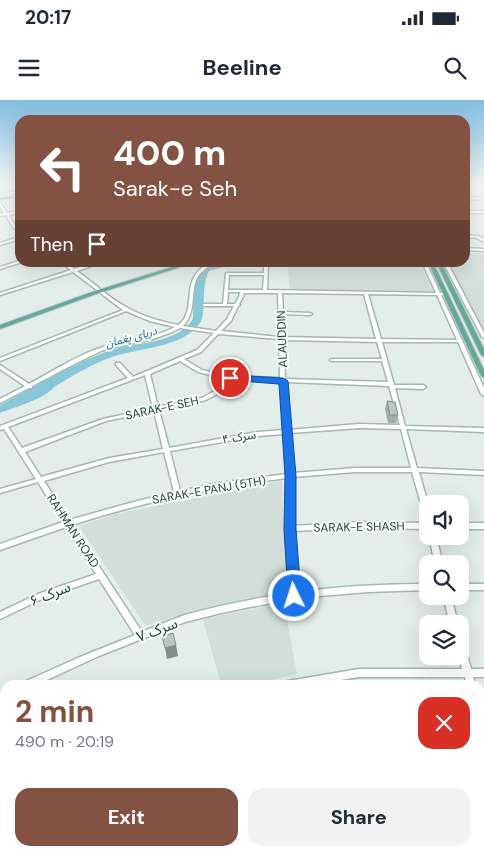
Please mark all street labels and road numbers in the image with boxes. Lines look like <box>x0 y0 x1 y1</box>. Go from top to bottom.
street label: ALAUDDIN <box>273 310 291 368</box>
street label: SARAK-E SEH <box>124 392 200 424</box>
street label: سرک ۴ <box>221 426 257 448</box>
street label: SARAK-E PANJ (5TH) <box>151 472 267 508</box>
street label: RAHMAN ROAD <box>43 491 103 571</box>
street label: SARAK-E SHASH <box>313 518 405 536</box>
street label: سرک ۶ <box>26 577 74 611</box>
street label: سرک ۷ <box>133 613 181 647</box>

